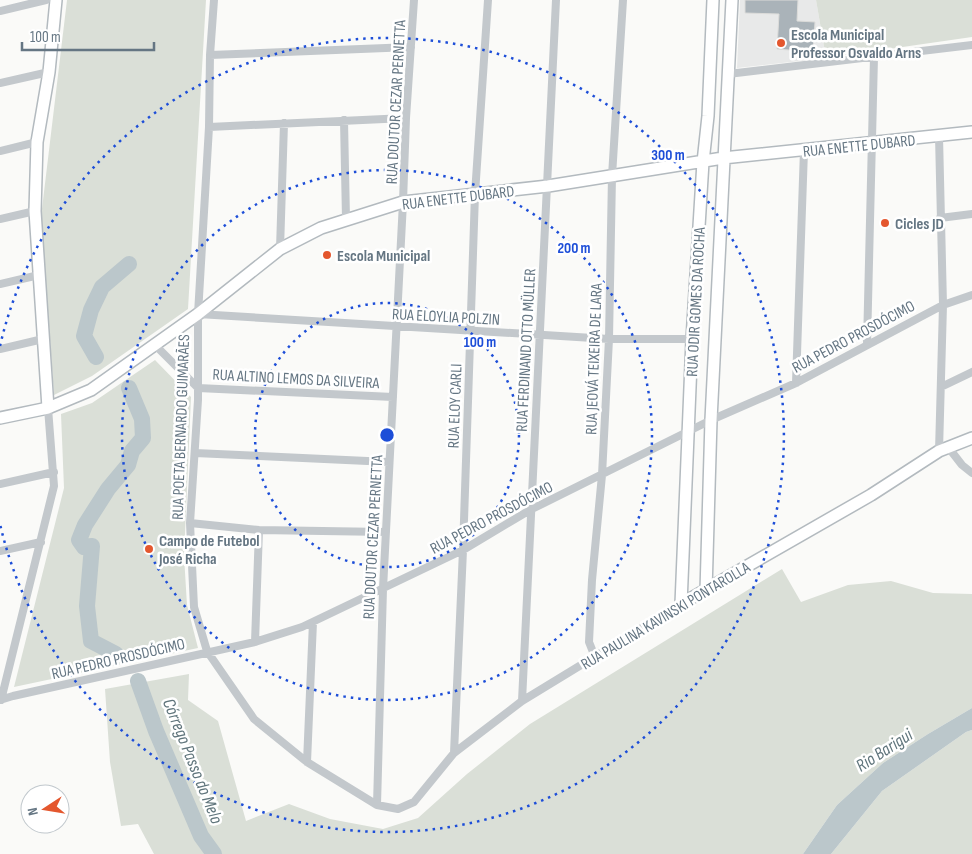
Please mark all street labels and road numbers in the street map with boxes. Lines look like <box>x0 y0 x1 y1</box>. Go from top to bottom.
street label: RUA DOUTOR CEZAR PERNETTA <box>383 19 410 185</box>
street label: RUA ENETTE DUBARD <box>802 131 916 162</box>
street label: RUA ENETTE DUBARD <box>401 182 516 215</box>
street label: RUA ODIR GOMES DA ROCHA <box>683 227 710 377</box>
street label: RUA FERDINAND OTTO MÜLLER <box>513 268 540 432</box>
street label: RUA JEOVÁ TEIXEIRA DE LARA <box>582 283 607 435</box>
street label: RUA PEDRO PROSDÓCIMO <box>789 297 918 378</box>
street label: RUA ELOYLIA POLZIN <box>391 305 500 330</box>
street label: RUA POETA BERNARDO GUIMARÃES <box>169 334 194 520</box>
street label: RUA ELOY CARLI <box>445 363 466 449</box>
street label: RUA ALTINO LEMOS DA SILVEIRA <box>212 366 380 393</box>
street label: RUA DOUTOR CEZAR PERNETTA <box>360 454 387 620</box>
street label: RUA PEDRO PROSDÓCIMO <box>427 478 556 559</box>
street label: RUA PAULINA KAVINSKI PONTAROLLA <box>578 558 754 674</box>
street label: RUA PEDRO PROSDÓCIMO <box>50 635 187 684</box>

